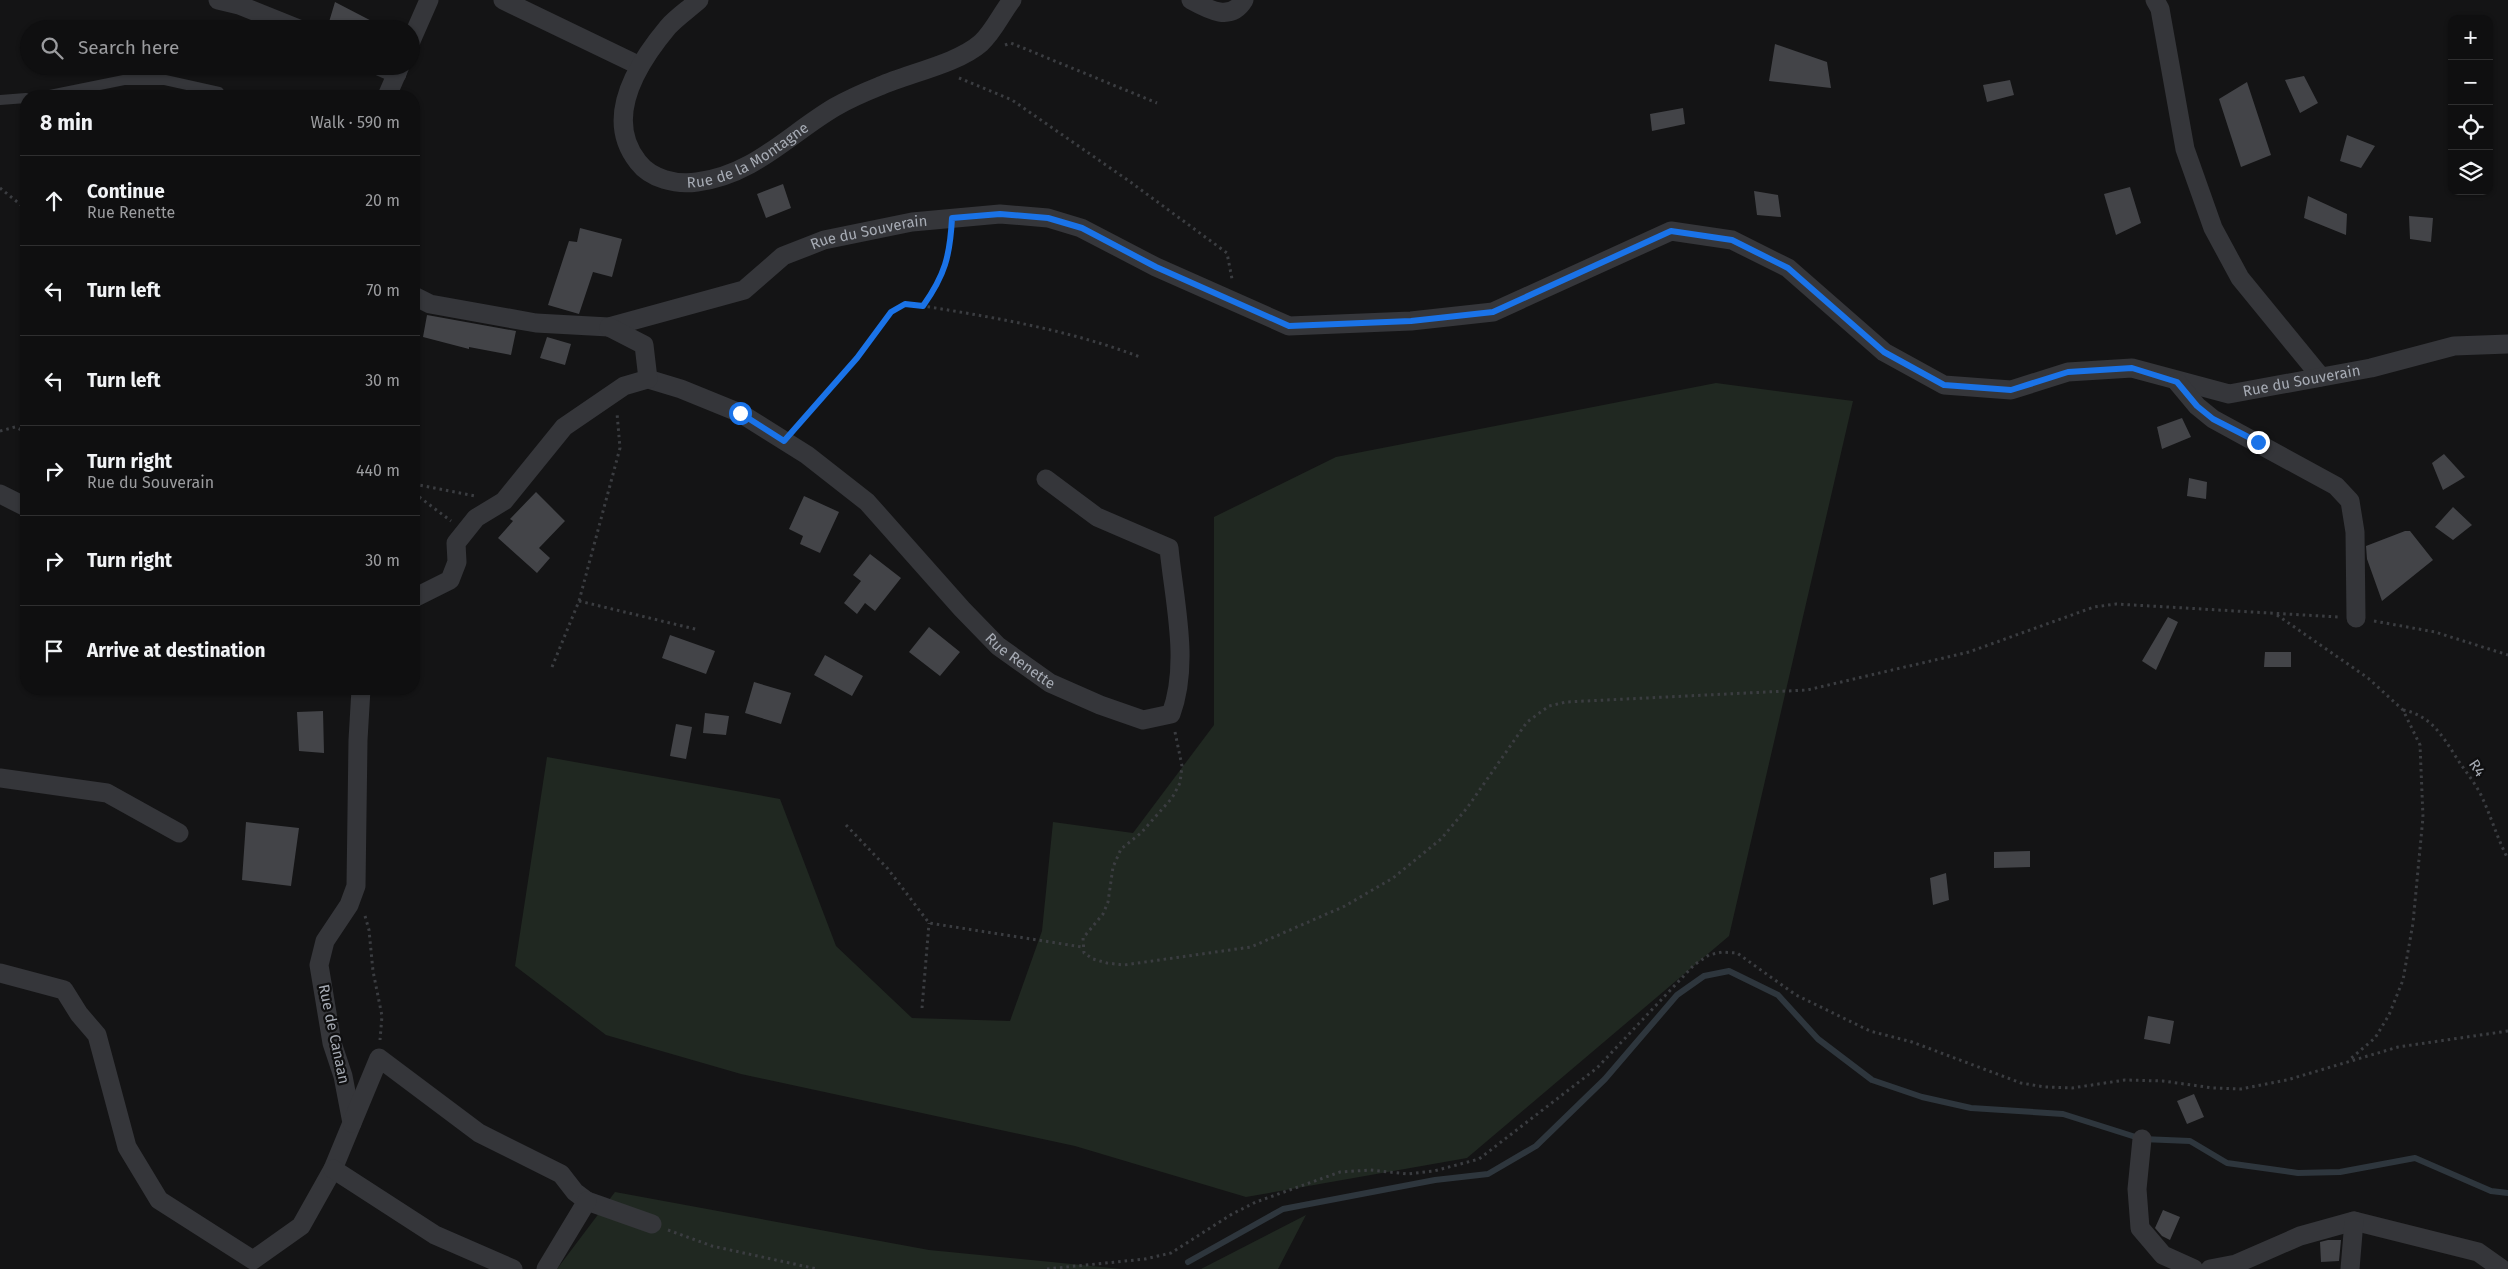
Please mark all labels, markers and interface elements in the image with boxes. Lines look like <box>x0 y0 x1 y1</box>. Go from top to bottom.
map controls <box>2448 15 2493 195</box>
button: + <box>2448 15 2493 60</box>
search box <box>20 20 420 75</box>
icon: search <box>38 34 66 62</box>
text: Search here <box>78 36 179 59</box>
button: − <box>2448 60 2493 105</box>
button: locate <box>2448 105 2493 150</box>
text: 8 min <box>40 110 93 136</box>
text: Walk · 590 m <box>310 113 400 132</box>
street label: Rue de la Montagne <box>686 119 812 192</box>
button: layers <box>2448 150 2493 195</box>
text: Continue <box>87 180 165 203</box>
icon: ahead <box>40 187 68 215</box>
text: 20 m <box>365 191 400 210</box>
text: Rue Renette <box>87 203 175 222</box>
street label: Rue du Souverain <box>808 212 928 254</box>
icon: left <box>40 277 68 305</box>
text: Turn left <box>87 279 161 302</box>
text: 70 m <box>366 281 400 300</box>
street label: Rue du Souverain <box>2241 361 2362 400</box>
icon: left <box>40 367 68 395</box>
text: Turn left <box>87 369 161 392</box>
text: 30 m <box>365 371 400 390</box>
route start <box>729 402 752 425</box>
route end <box>2247 431 2270 454</box>
text: Turn right <box>87 450 172 473</box>
icon: right <box>40 457 68 485</box>
text: 440 m <box>356 461 400 480</box>
text: Rue du Souverain <box>87 473 214 492</box>
icon: right <box>40 547 68 575</box>
text: Turn right <box>87 549 172 572</box>
text: 30 m <box>365 551 400 570</box>
street label: Rue Renette <box>981 629 1058 693</box>
icon: arrive <box>40 637 68 665</box>
text: Arrive at destination <box>87 639 266 662</box>
street label: R4 <box>2465 756 2489 780</box>
street label: Rue de Canaan <box>315 983 353 1085</box>

